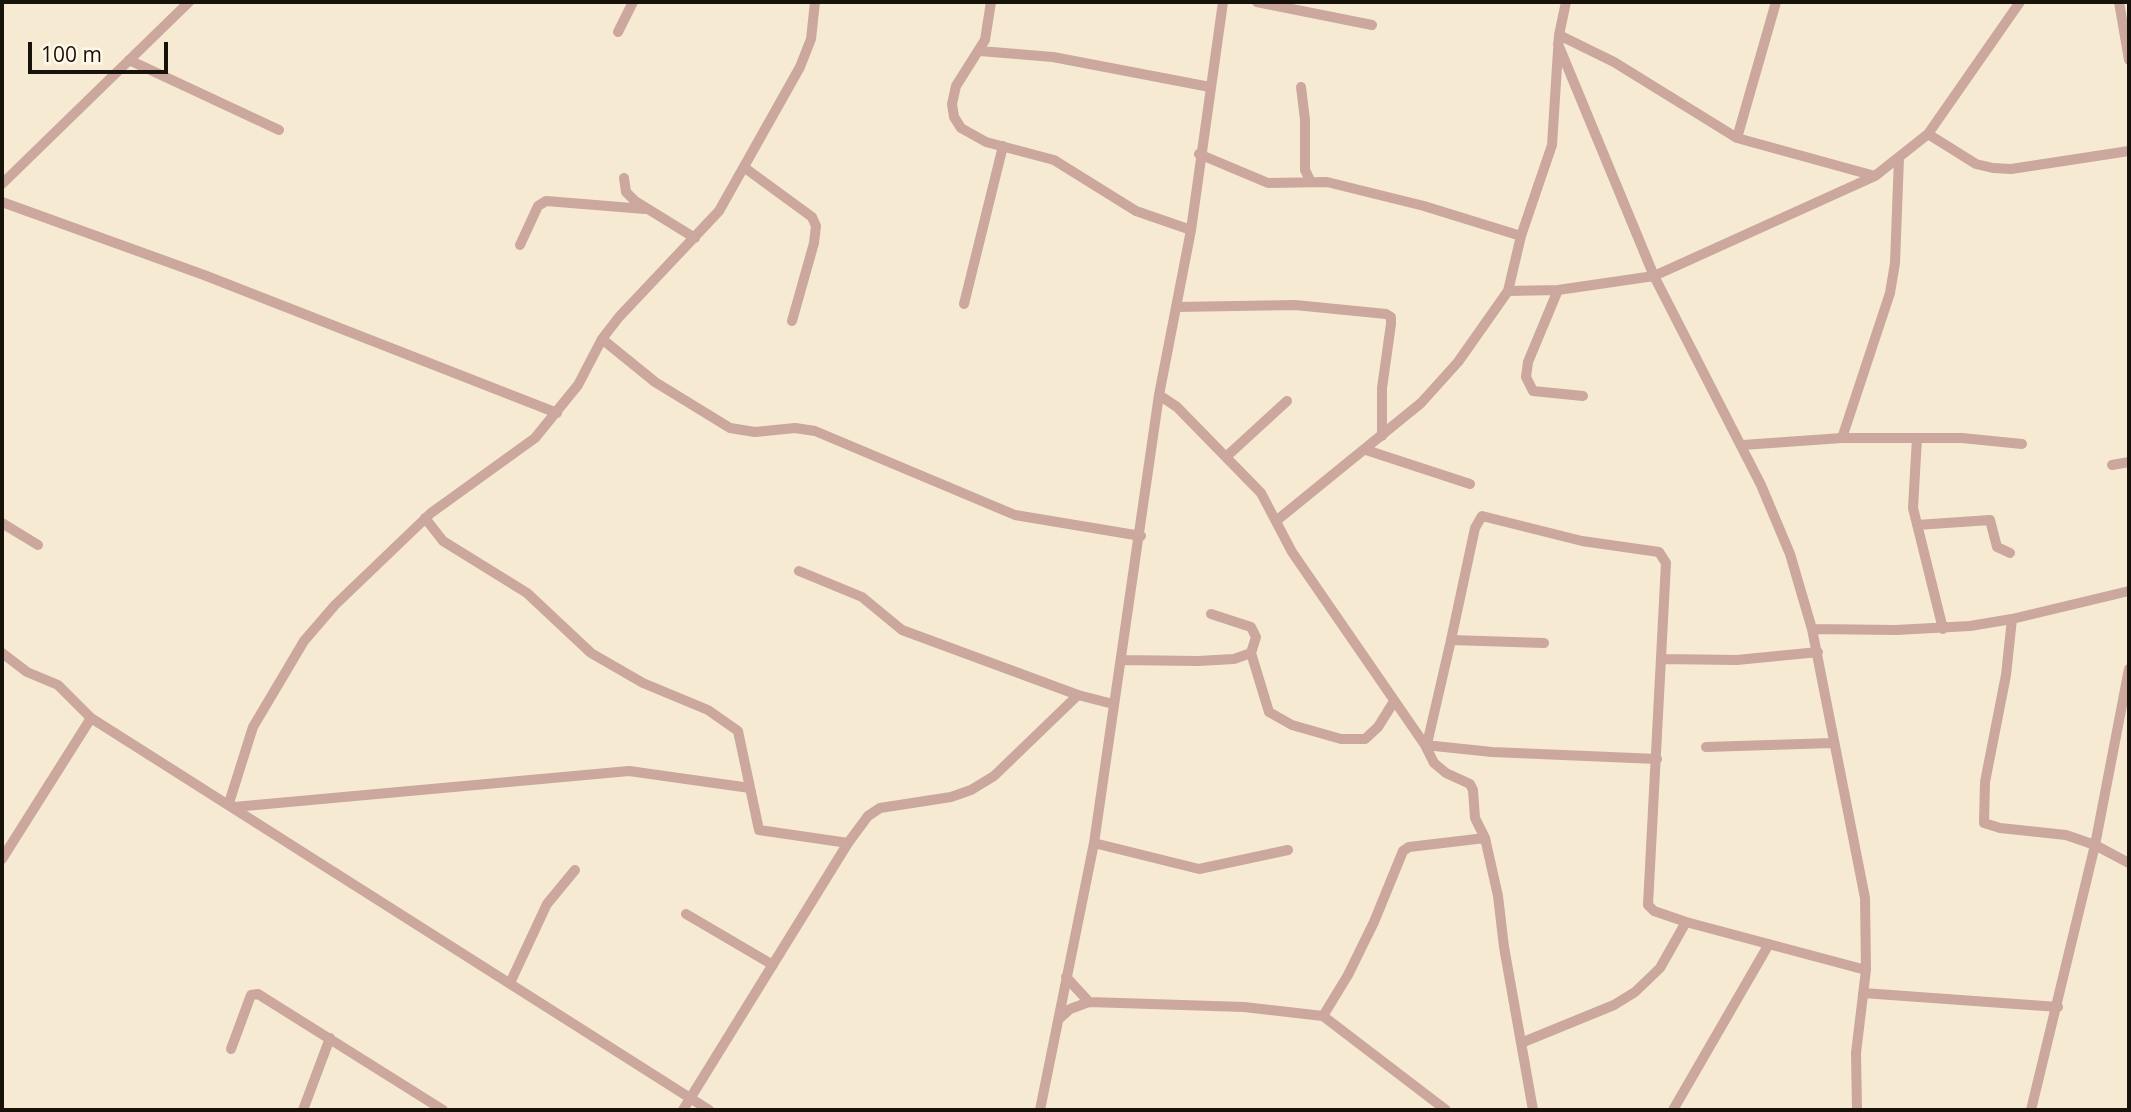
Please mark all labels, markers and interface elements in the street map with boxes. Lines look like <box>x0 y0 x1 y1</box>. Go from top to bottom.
scale bar <box>32 28 172 72</box>
text: 100 m <box>41 40 102 68</box>

